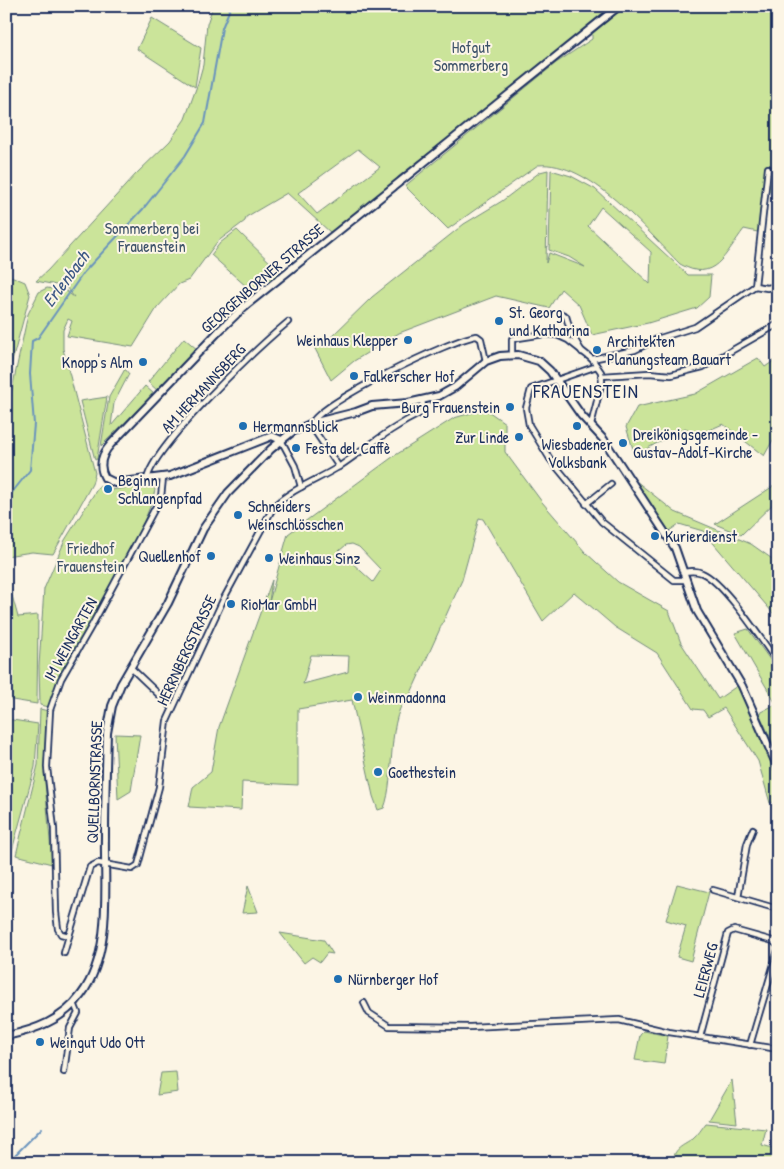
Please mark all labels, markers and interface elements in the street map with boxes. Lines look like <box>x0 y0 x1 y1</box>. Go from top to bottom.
park label: Hofgut Sommerberg <box>434 36 508 76</box>
park label: Sommerberg bei Frauenstein <box>105 217 199 257</box>
street label: GEORGENBORNER STRASSE <box>196 218 328 338</box>
water label: Erlenbach <box>36 244 96 312</box>
place label: St. Georg und Katharina <box>509 301 589 341</box>
marker: St. Georg und Katharina <box>493 315 505 327</box>
place label: Weinhaus Klepper <box>297 329 398 351</box>
place label: Architekten Planungsteam Bauart <box>607 330 731 370</box>
marker: Weinhaus Klepper <box>402 334 414 346</box>
street label: AM HERMANNSBERG <box>156 338 250 437</box>
marker: Architekten Planungsteam Bauart <box>591 344 603 356</box>
place label: Knopp's Alm <box>62 351 133 373</box>
marker: Knopp's Alm <box>137 356 149 368</box>
place label: Falkerscher Hof <box>363 365 455 387</box>
marker: Falkerscher Hof <box>348 370 360 382</box>
district label: FRAUENSTEIN <box>532 378 639 404</box>
place label: Burg Frauenstein <box>401 396 500 418</box>
marker: Burg Frauenstein <box>504 401 516 413</box>
place label: Hermannsblick <box>253 415 338 437</box>
marker: Hermannsblick <box>237 420 249 432</box>
marker: Wiesbadener Volksbank <box>571 420 583 432</box>
place label: Dreikönigsgemeinde - Gustav-Adolf-Kirche <box>633 423 758 463</box>
place label: Zur Linde <box>455 426 510 448</box>
marker: Zur Linde <box>513 431 525 443</box>
place label: Wiesbadener Volksbank <box>541 433 613 473</box>
place label: Festa del Caffè <box>305 437 391 459</box>
marker: Dreikönigsgemeinde - Gustav-Adolf-Kirche <box>617 437 629 449</box>
marker: Festa del Caffè <box>290 442 302 454</box>
place label: Beginn Schlangenpfad <box>118 469 202 509</box>
marker: Beginn Schlangenpfad <box>102 483 114 495</box>
place label: Schneiders Weinschlösschen <box>248 495 344 535</box>
marker: Schneiders Weinschlösschen <box>232 509 244 521</box>
place label: Kurierdienst <box>665 525 738 547</box>
marker: Kurierdienst <box>649 530 661 542</box>
park label: Friedhof Frauenstein <box>56 537 125 577</box>
place label: Quellenhof <box>138 545 201 567</box>
place label: Weinhaus Sinz <box>279 547 360 569</box>
marker: Quellenhof <box>205 550 217 562</box>
marker: Weinhaus Sinz <box>263 552 275 564</box>
street label: HERRNBERGSTRASSE <box>151 591 221 709</box>
street label: IM WEINGARTEN <box>38 593 102 685</box>
place label: RioMar GmbH <box>241 593 317 615</box>
marker: RioMar GmbH <box>225 598 237 610</box>
place label: Weinmadonna <box>368 686 446 708</box>
marker: Weinmadonna <box>352 691 364 703</box>
street label: QUELLBORNSTRASSE <box>81 720 107 844</box>
place label: Goethestein <box>388 761 456 783</box>
marker: Goethestein <box>372 766 384 778</box>
street label: LEIERWEG <box>687 940 723 1000</box>
place label: Nürnberger Hof <box>348 968 439 990</box>
marker: Nürnberger Hof <box>332 973 344 985</box>
place label: Weingut Udo Ott <box>50 1031 145 1053</box>
marker: Weingut Udo Ott <box>34 1036 46 1048</box>

